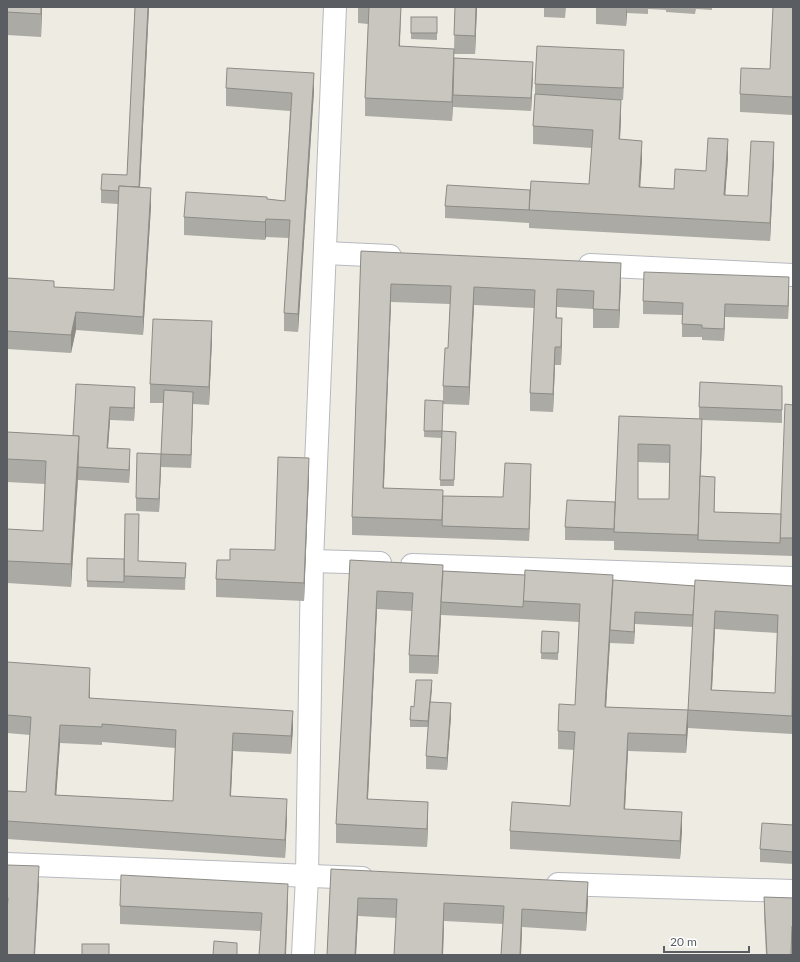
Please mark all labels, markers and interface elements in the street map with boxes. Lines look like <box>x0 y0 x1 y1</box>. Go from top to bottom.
scale bar <box>664 928 749 954</box>
text: 20 m <box>670 934 697 949</box>

